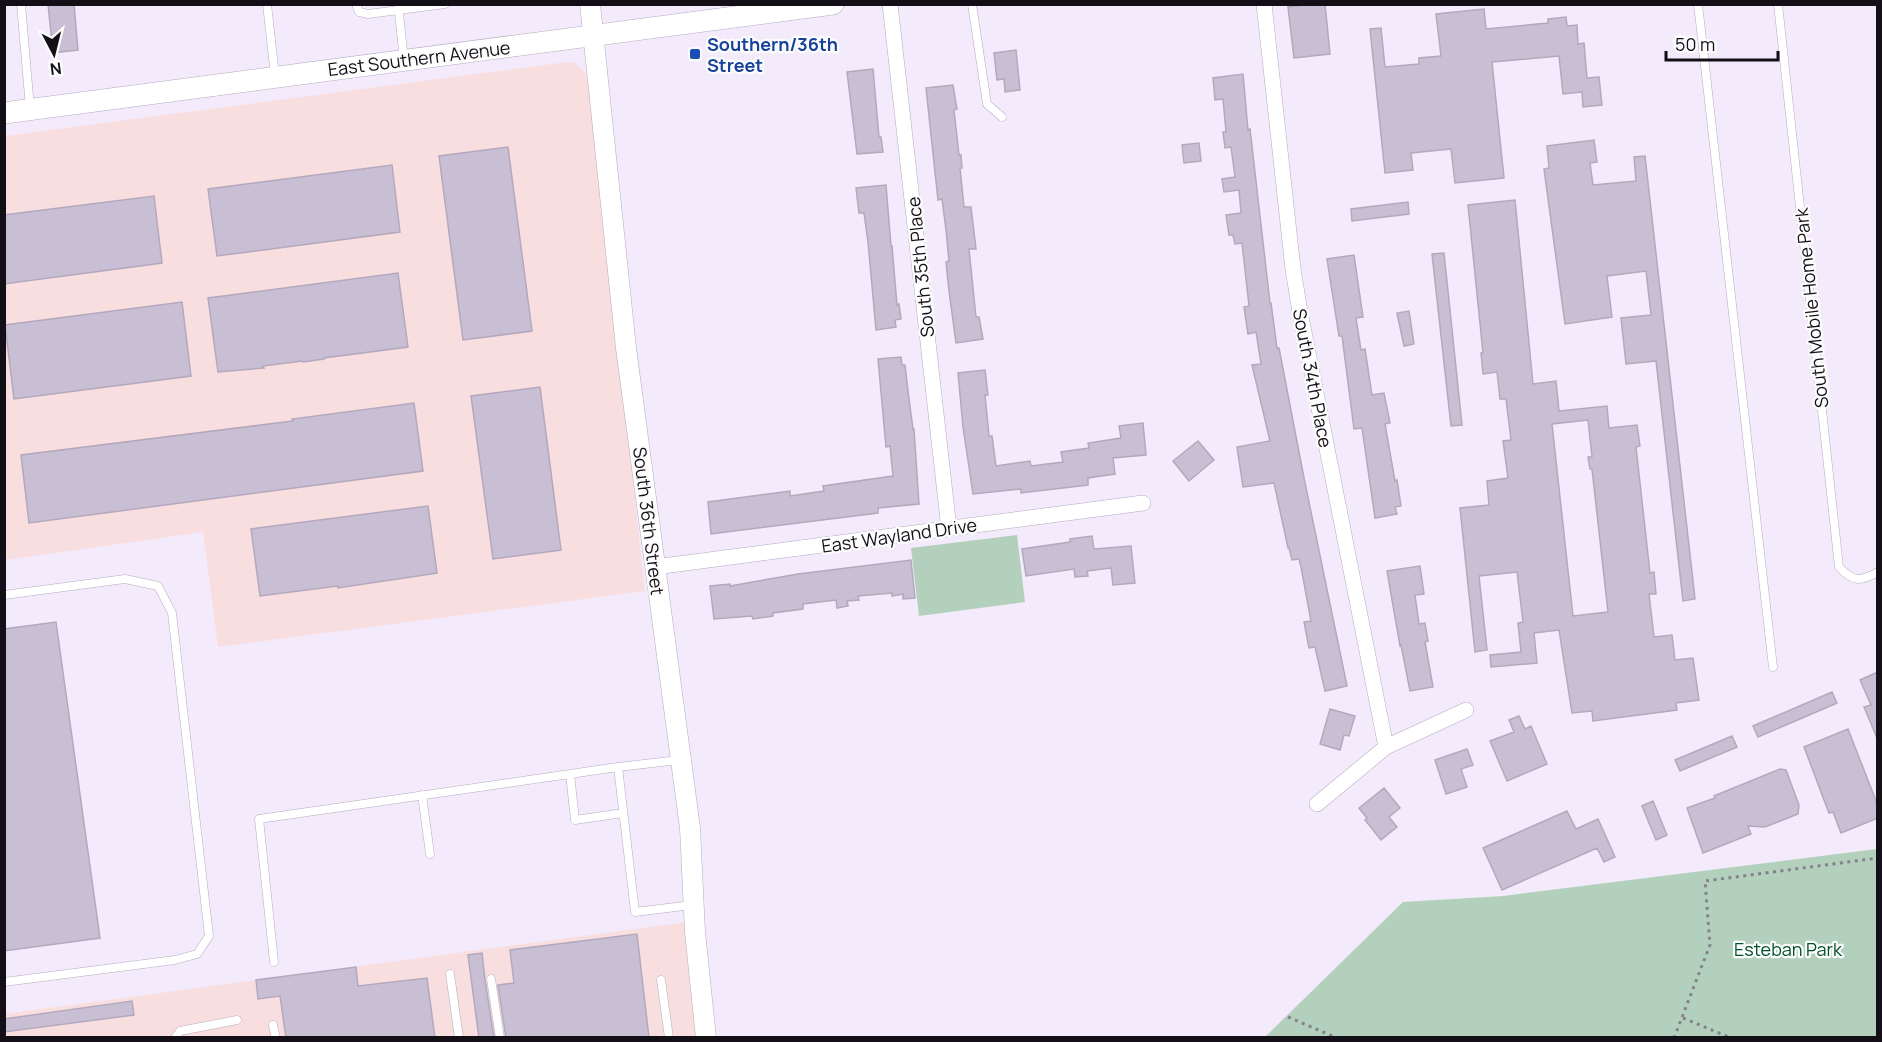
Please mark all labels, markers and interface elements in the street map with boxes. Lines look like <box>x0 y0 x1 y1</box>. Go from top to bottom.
north arrow <box>24 24 84 84</box>
scale bar <box>1666 24 1778 62</box>
place label: Southern/36th Street <box>707 32 838 77</box>
text: 50 m <box>1675 32 1715 56</box>
street label: East Southern Avenue <box>326 35 512 81</box>
marker: Southern/36th Street <box>688 47 702 61</box>
text: N <box>49 57 63 81</box>
street label: South 35th Place <box>901 196 939 338</box>
street label: South Mobile Home Park <box>1788 206 1833 409</box>
street label: South 34th Place <box>1288 306 1338 450</box>
street label: South 36th Street <box>628 445 670 597</box>
street label: East Wayland Drive <box>820 512 978 558</box>
park label: Esteban Park <box>1734 937 1843 961</box>

